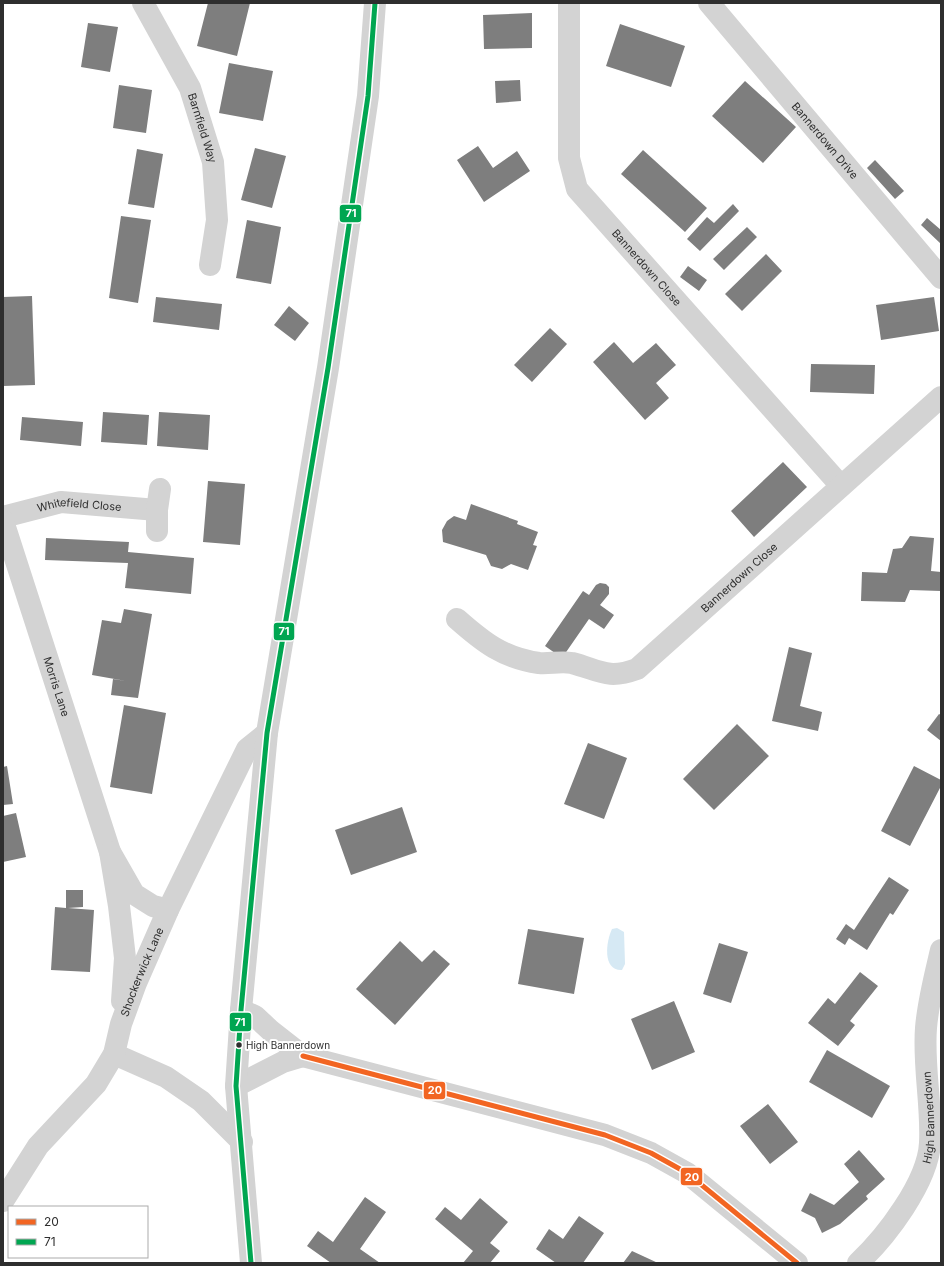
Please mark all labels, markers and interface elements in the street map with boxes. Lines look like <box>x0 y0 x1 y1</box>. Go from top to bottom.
street label: Barnfield Way <box>185 91 220 165</box>
street label: Bannerdown Drive <box>789 99 861 182</box>
line badge: 71 <box>339 204 362 223</box>
text: 71 <box>345 206 357 220</box>
street label: Bannerdown Close <box>609 226 685 309</box>
street label: Whitefield Close <box>36 495 122 515</box>
street label: Bannerdown Close <box>698 540 780 616</box>
line badge: 71 <box>273 622 295 641</box>
text: 71 <box>278 624 290 638</box>
street label: Morris Lane <box>40 655 73 718</box>
street label: Shockerwick Lane <box>117 925 167 1019</box>
line badge: 71 <box>229 1012 252 1032</box>
text: 71 <box>234 1015 246 1029</box>
place label: High Bannerdown <box>246 1039 330 1051</box>
marker: High Bannerdown <box>234 1040 244 1050</box>
street label: High Bannerdown <box>919 1071 937 1165</box>
line badge: 20 <box>423 1081 446 1100</box>
text: 20 <box>428 1083 442 1097</box>
line badge: 20 <box>680 1167 703 1186</box>
text: 20 <box>685 1170 699 1184</box>
legend <box>8 1206 148 1258</box>
text: 20 <box>44 1214 59 1229</box>
text: 71 <box>44 1234 56 1249</box>

